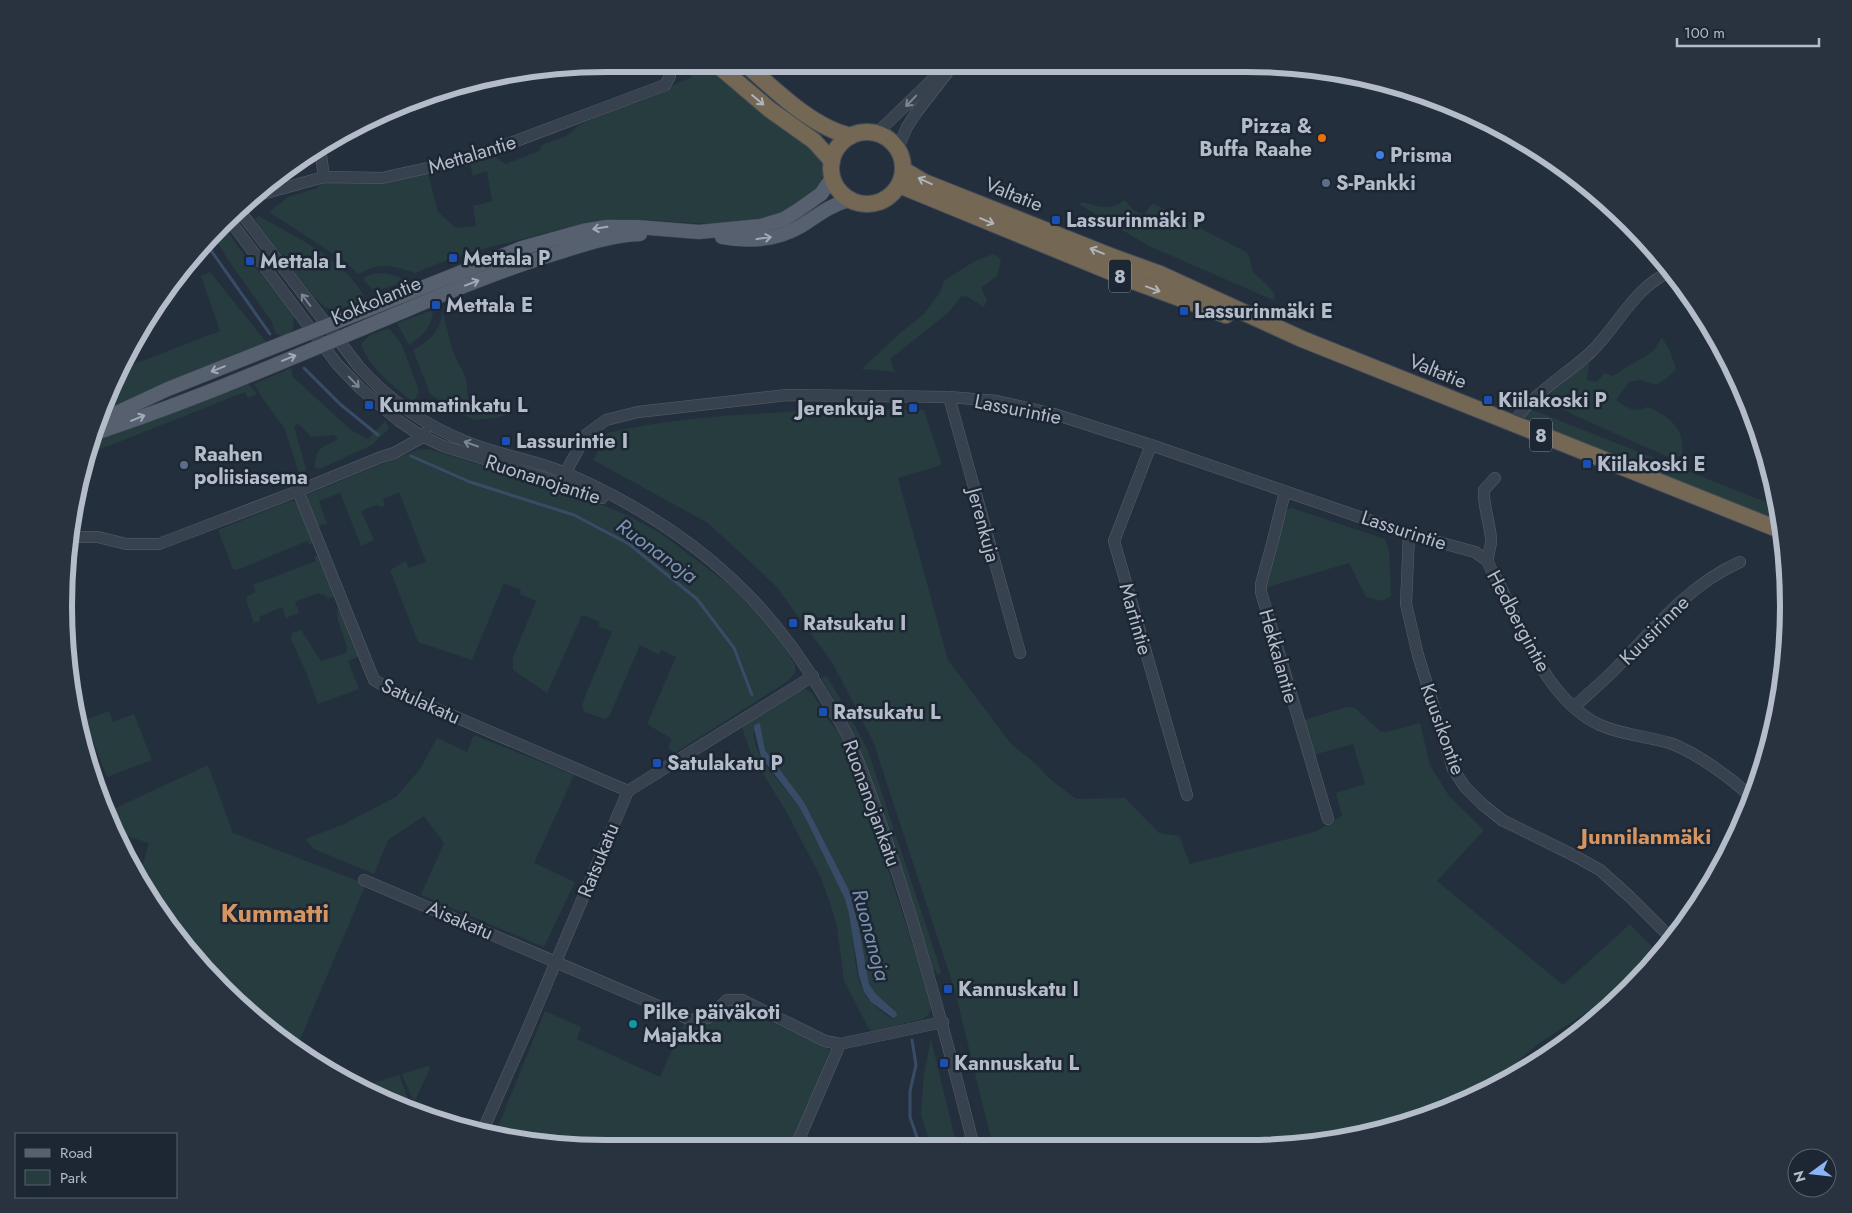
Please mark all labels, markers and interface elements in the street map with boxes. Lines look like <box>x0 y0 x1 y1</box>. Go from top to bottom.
scale bar <box>1677 15 1820 47</box>
text: 100 m <box>1684 22 1725 44</box>
one-way arrow <box>751 95 764 106</box>
one-way arrow <box>905 95 917 107</box>
place label: Pizza & Buffa Raahe <box>1199 112 1312 164</box>
street label: Mettalantie <box>425 127 520 182</box>
marker: Pizza & Buffa Raahe <box>1316 132 1328 144</box>
place label: Prisma <box>1390 141 1452 170</box>
marker: Prisma <box>1374 149 1386 161</box>
place label: S-Pankki <box>1336 169 1416 198</box>
street label: Valtatie <box>981 170 1047 219</box>
one-way arrow <box>918 176 933 186</box>
marker: S-Pankki <box>1320 177 1332 189</box>
place label: Lassurinmäki P <box>1066 206 1205 235</box>
marker: Lassurinmäki P <box>1050 214 1062 226</box>
one-way arrow <box>979 217 994 227</box>
one-way arrow <box>592 223 608 233</box>
one-way arrow <box>756 233 772 243</box>
place label: Mettala P <box>463 244 550 273</box>
one-way arrow <box>1090 245 1105 255</box>
place label: Mettala L <box>260 247 346 276</box>
marker: Mettala P <box>447 252 459 264</box>
marker: Mettala L <box>244 255 256 267</box>
road number: 8 <box>1109 260 1131 292</box>
street label: Kokkolantie <box>327 269 426 332</box>
one-way arrow <box>463 278 479 287</box>
one-way arrow <box>1145 285 1161 294</box>
place label: Mettala E <box>446 291 533 320</box>
one-way arrow <box>301 294 312 307</box>
place label: Lassurinmäki E <box>1194 297 1333 326</box>
marker: Mettala E <box>430 299 442 311</box>
marker: Lassurinmäki E <box>1178 305 1190 317</box>
street label: Valtatie <box>1405 347 1471 396</box>
one-way arrow <box>281 353 296 362</box>
one-way arrow <box>211 365 226 374</box>
one-way arrow <box>348 375 360 388</box>
place label: Kiilakoski P <box>1498 386 1607 415</box>
street label: Lassurintie <box>972 387 1064 432</box>
place label: Kummatinkatu L <box>379 391 528 420</box>
place label: Jerenkuja E <box>793 394 903 423</box>
marker: Kiilakoski P <box>1482 394 1494 406</box>
marker: Kummatinkatu L <box>363 399 375 411</box>
marker: Jerenkuja E <box>907 402 919 414</box>
one-way arrow <box>130 413 145 423</box>
road number: 8 <box>1530 418 1552 452</box>
place label: Lassurintie I <box>516 427 628 456</box>
marker: Lassurintie I <box>500 435 512 447</box>
one-way arrow <box>464 438 480 448</box>
place label: Raahen poliisiasema <box>194 440 308 492</box>
street label: Ruonanojantie <box>481 447 604 512</box>
place label: Kiilakoski E <box>1597 450 1705 479</box>
marker: Kiilakoski E <box>1581 458 1593 470</box>
marker: Raahen poliisiasema <box>178 459 190 471</box>
street label: Jerenkuja <box>959 482 1007 566</box>
street label: Lassurintie <box>1357 503 1450 558</box>
water label: Ruonanoja <box>610 511 704 591</box>
street label: Hedbergintie <box>1480 565 1558 677</box>
street label: Martintie <box>1111 580 1160 658</box>
street label: Kuusirinne <box>1613 589 1696 672</box>
street label: Hekkalantie <box>1251 606 1306 707</box>
place label: Ratsukatu I <box>803 609 906 638</box>
marker: Ratsukatu I <box>787 617 799 629</box>
street label: Satulakatu <box>377 671 465 732</box>
street label: Kuusikontie <box>1413 679 1472 779</box>
place label: Ratsukatu L <box>833 698 941 727</box>
marker: Ratsukatu L <box>817 706 829 718</box>
street label: Ruonanojankatu <box>835 736 908 871</box>
place label: Satulakatu P <box>667 749 783 778</box>
marker: Satulakatu P <box>651 757 663 769</box>
street label: Ratsukatu <box>570 819 626 902</box>
district label: Junnilanmäki <box>1577 820 1711 852</box>
water label: Ruonanoja <box>844 886 898 985</box>
street label: Aisakatu <box>422 893 498 947</box>
district label: Kummatti <box>221 895 329 931</box>
place label: Kannuskatu I <box>958 975 1079 1004</box>
marker: Kannuskatu I <box>942 983 954 995</box>
place label: Pilke päiväkoti Majakka <box>643 998 780 1050</box>
marker: Pilke päiväkoti Majakka <box>627 1018 639 1030</box>
place label: Kannuskatu L <box>954 1049 1080 1078</box>
marker: Kannuskatu L <box>938 1057 950 1069</box>
legend <box>15 1133 178 1198</box>
text: Road <box>60 1142 92 1164</box>
north arrow <box>1787 1148 1837 1198</box>
text: Park <box>60 1167 87 1189</box>
text: N <box>1788 1168 1811 1184</box>

